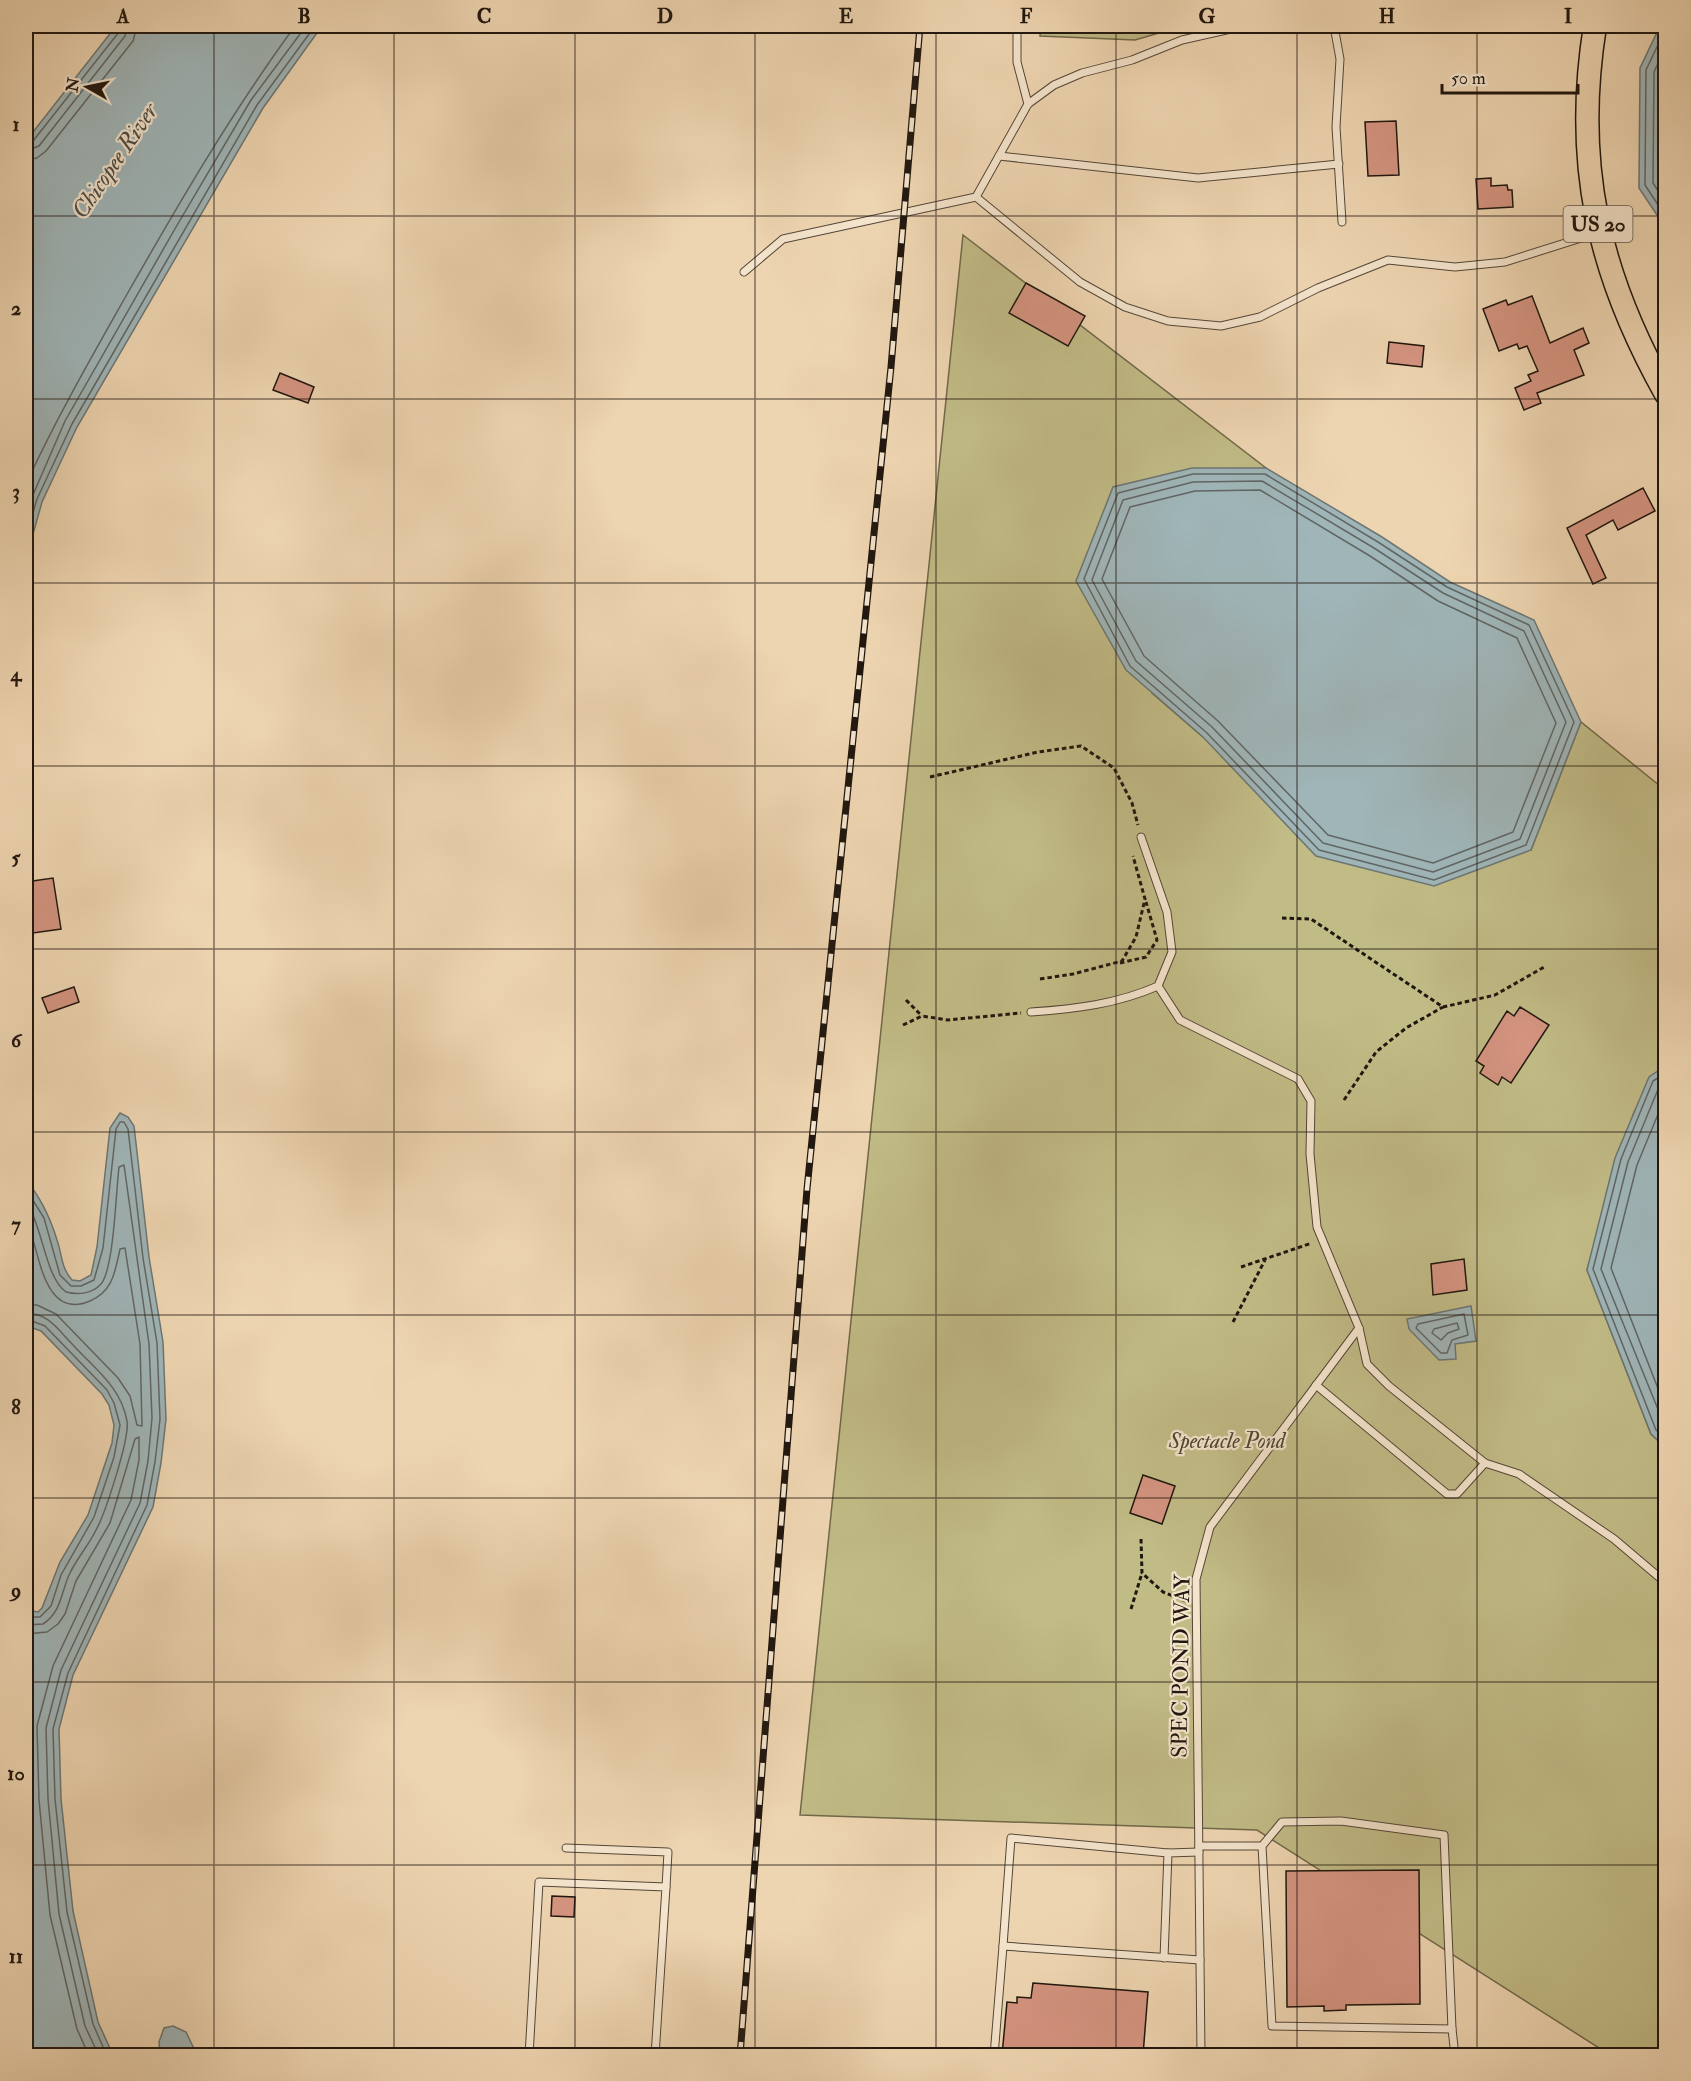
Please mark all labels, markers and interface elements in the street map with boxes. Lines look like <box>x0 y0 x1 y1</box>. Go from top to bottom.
text: A <box>116 4 130 29</box>
text: B <box>297 4 311 29</box>
text: C <box>477 4 491 29</box>
text: D <box>657 4 673 29</box>
text: E <box>839 4 854 29</box>
text: F <box>1020 4 1033 29</box>
text: G <box>1199 4 1216 29</box>
text: H <box>1379 4 1395 29</box>
text: I <box>1564 4 1572 29</box>
north arrow <box>57 57 117 117</box>
scale bar <box>1442 57 1578 95</box>
text: 50 m <box>1451 67 1486 90</box>
text: N <box>62 76 84 94</box>
water label: Chicopee River <box>65 96 166 225</box>
text: 1 <box>12 112 20 137</box>
road number: US 20 <box>1564 206 1632 242</box>
text: 2 <box>11 296 21 321</box>
text: 3 <box>12 479 20 504</box>
text: 4 <box>10 662 23 687</box>
text: 5 <box>12 845 22 870</box>
text: 6 <box>11 1028 23 1053</box>
text: 7 <box>11 1212 21 1237</box>
text: 8 <box>11 1395 21 1420</box>
park label: Spectacle Pond <box>1168 1427 1287 1455</box>
street label: SPEC POND WAY <box>1165 1573 1197 1758</box>
text: 9 <box>9 1578 21 1603</box>
text: 10 <box>7 1761 25 1786</box>
text: 11 <box>9 1944 23 1969</box>

